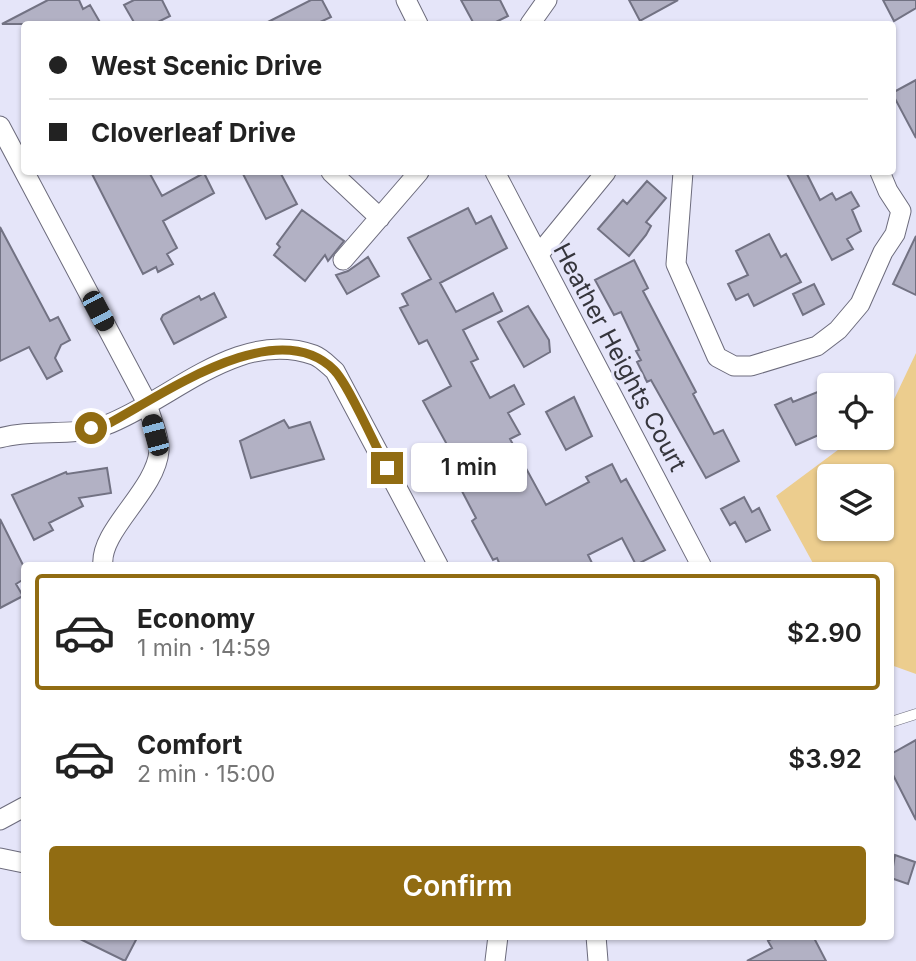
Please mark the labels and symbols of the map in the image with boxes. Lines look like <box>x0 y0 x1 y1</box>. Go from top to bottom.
street label: Heather Heights Court <box>547 238 693 476</box>
car <box>79 288 118 334</box>
route start <box>75 412 107 444</box>
car <box>140 412 171 458</box>
callout: 1 min <box>412 444 527 492</box>
route end <box>371 452 403 484</box>

